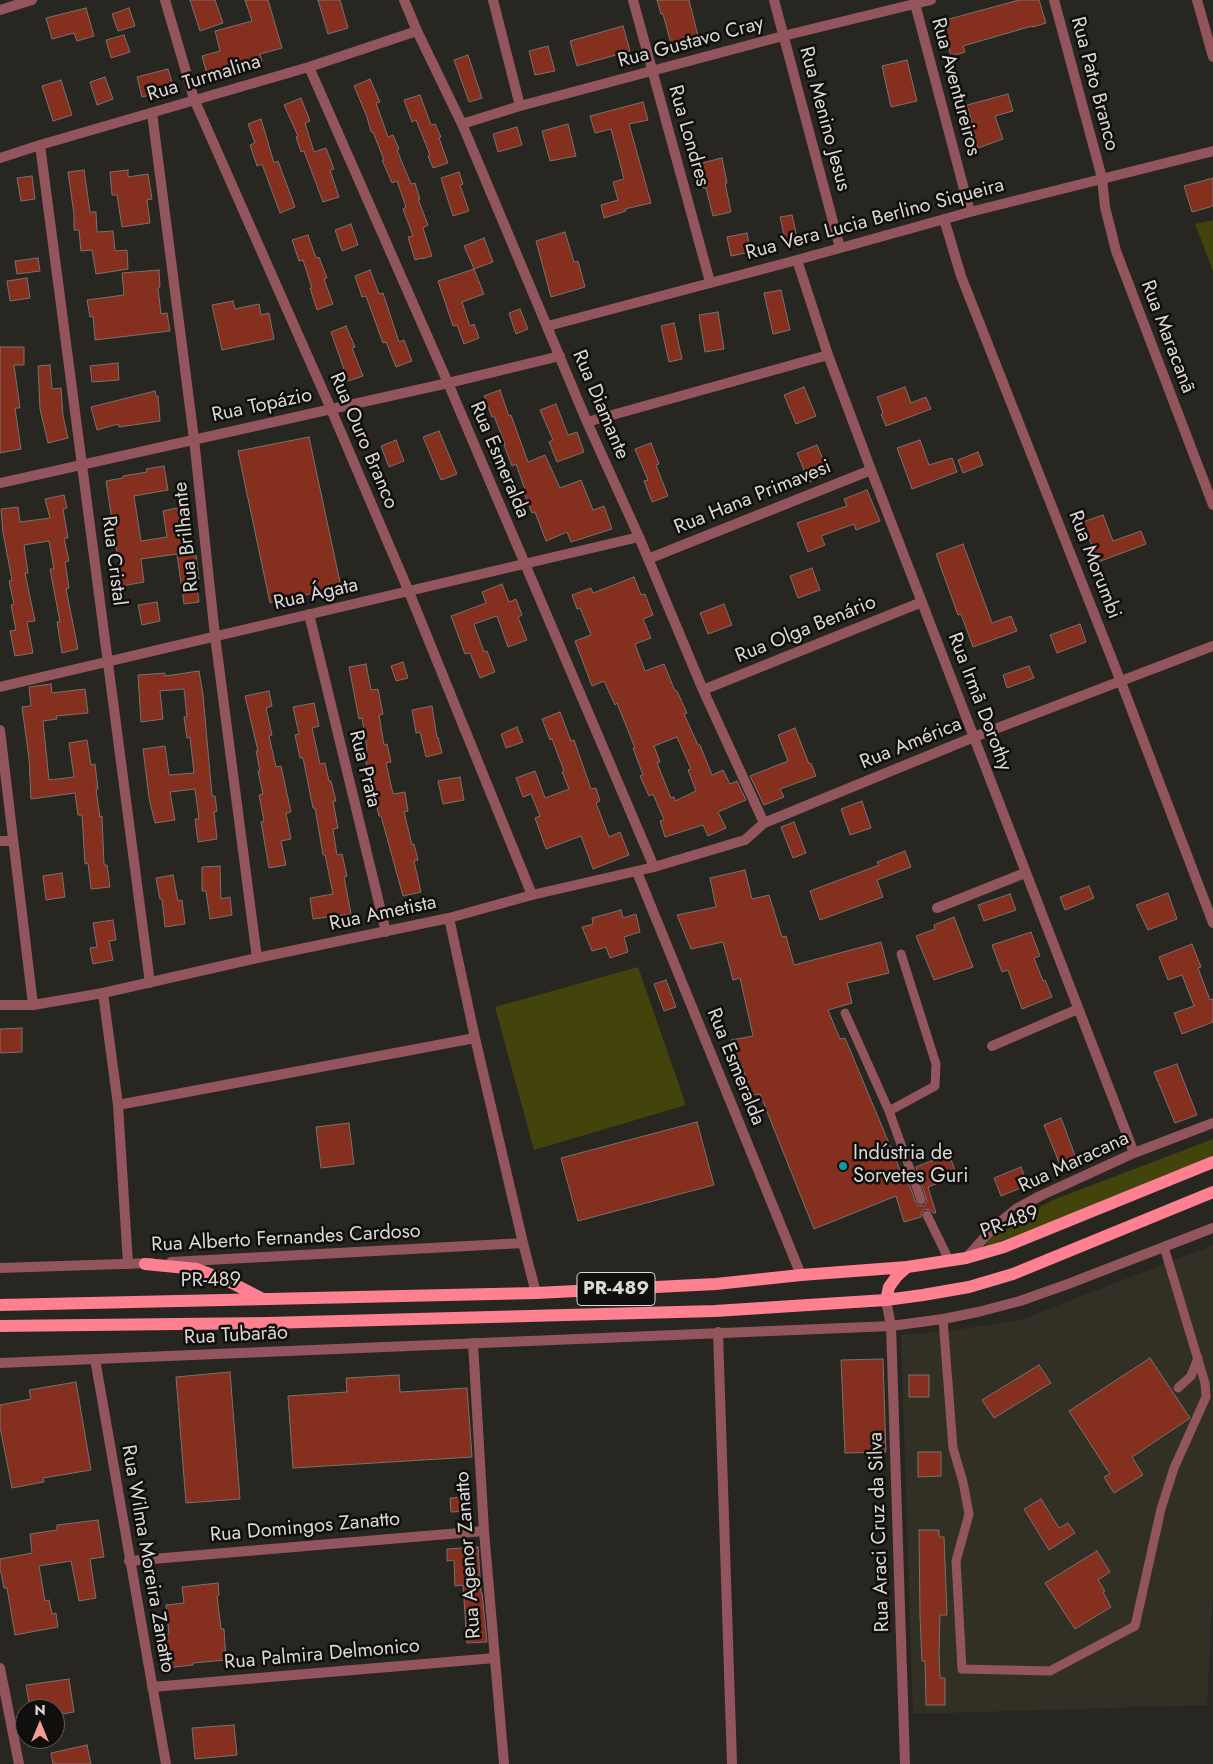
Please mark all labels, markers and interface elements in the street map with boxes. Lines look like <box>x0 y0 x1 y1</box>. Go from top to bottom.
street label: Rua Gustavo Cray <box>615 12 767 74</box>
street label: Rua Pato Branco <box>1065 14 1123 154</box>
street label: Rua Aventureiros <box>925 15 985 159</box>
street label: Rua Menino Jesus <box>793 44 855 194</box>
street label: Rua Turmalina <box>144 50 264 108</box>
street label: Rua Londres <box>662 83 714 189</box>
street label: Rua Vera Lucia Berlino Siqueira <box>743 174 1007 266</box>
street label: Rua Maracanã <box>1134 277 1200 397</box>
street label: Rua Diamante <box>566 347 634 463</box>
street label: Rua Ouro Branco <box>323 369 403 513</box>
street label: Rua Topázio <box>210 384 314 428</box>
street label: Rua Esmeralda <box>464 398 534 522</box>
street label: Rua Hana Primavesi <box>671 456 835 540</box>
street label: Rua Brilhante <box>169 481 205 593</box>
street label: Rua Morumbi <box>1062 507 1126 623</box>
street label: Rua Cristal <box>96 515 130 607</box>
street label: Rua Ágata <box>271 574 361 616</box>
street label: Rua Olga Benário <box>732 591 880 669</box>
street label: Rua Irmã Dorothy <box>942 629 1016 775</box>
street label: Rua América <box>857 713 965 775</box>
street label: Rua Prata <box>343 728 385 810</box>
street label: Rua Ametista <box>327 891 439 937</box>
street label: Rua Esmeralda <box>701 1005 769 1129</box>
street label: Rua Maracana <box>1015 1127 1133 1199</box>
place label: Indústria de Sorvetes Guri <box>853 1142 968 1189</box>
marker: Indústria de Sorvetes Guri <box>837 1160 849 1172</box>
street label: PR-489 <box>977 1201 1043 1245</box>
street label: Rua Alberto Fernandes Cardoso <box>151 1220 421 1258</box>
street label: PR-489 <box>181 1268 241 1294</box>
road number: PR-489 <box>577 1272 655 1306</box>
street label: Rua Tubarão <box>183 1321 289 1351</box>
street label: Rua Araci Cruz da Silva <box>865 1432 895 1632</box>
street label: Rua Wilma Moreira Zanatto <box>115 1443 179 1675</box>
street label: Rua Agenor Zanatto <box>451 1471 487 1639</box>
street label: Rua Domingos Zanatto <box>209 1508 401 1548</box>
street label: Rua Palmira Delmonico <box>223 1634 421 1676</box>
north arrow <box>15 1699 65 1749</box>
text: N <box>34 1700 46 1720</box>

